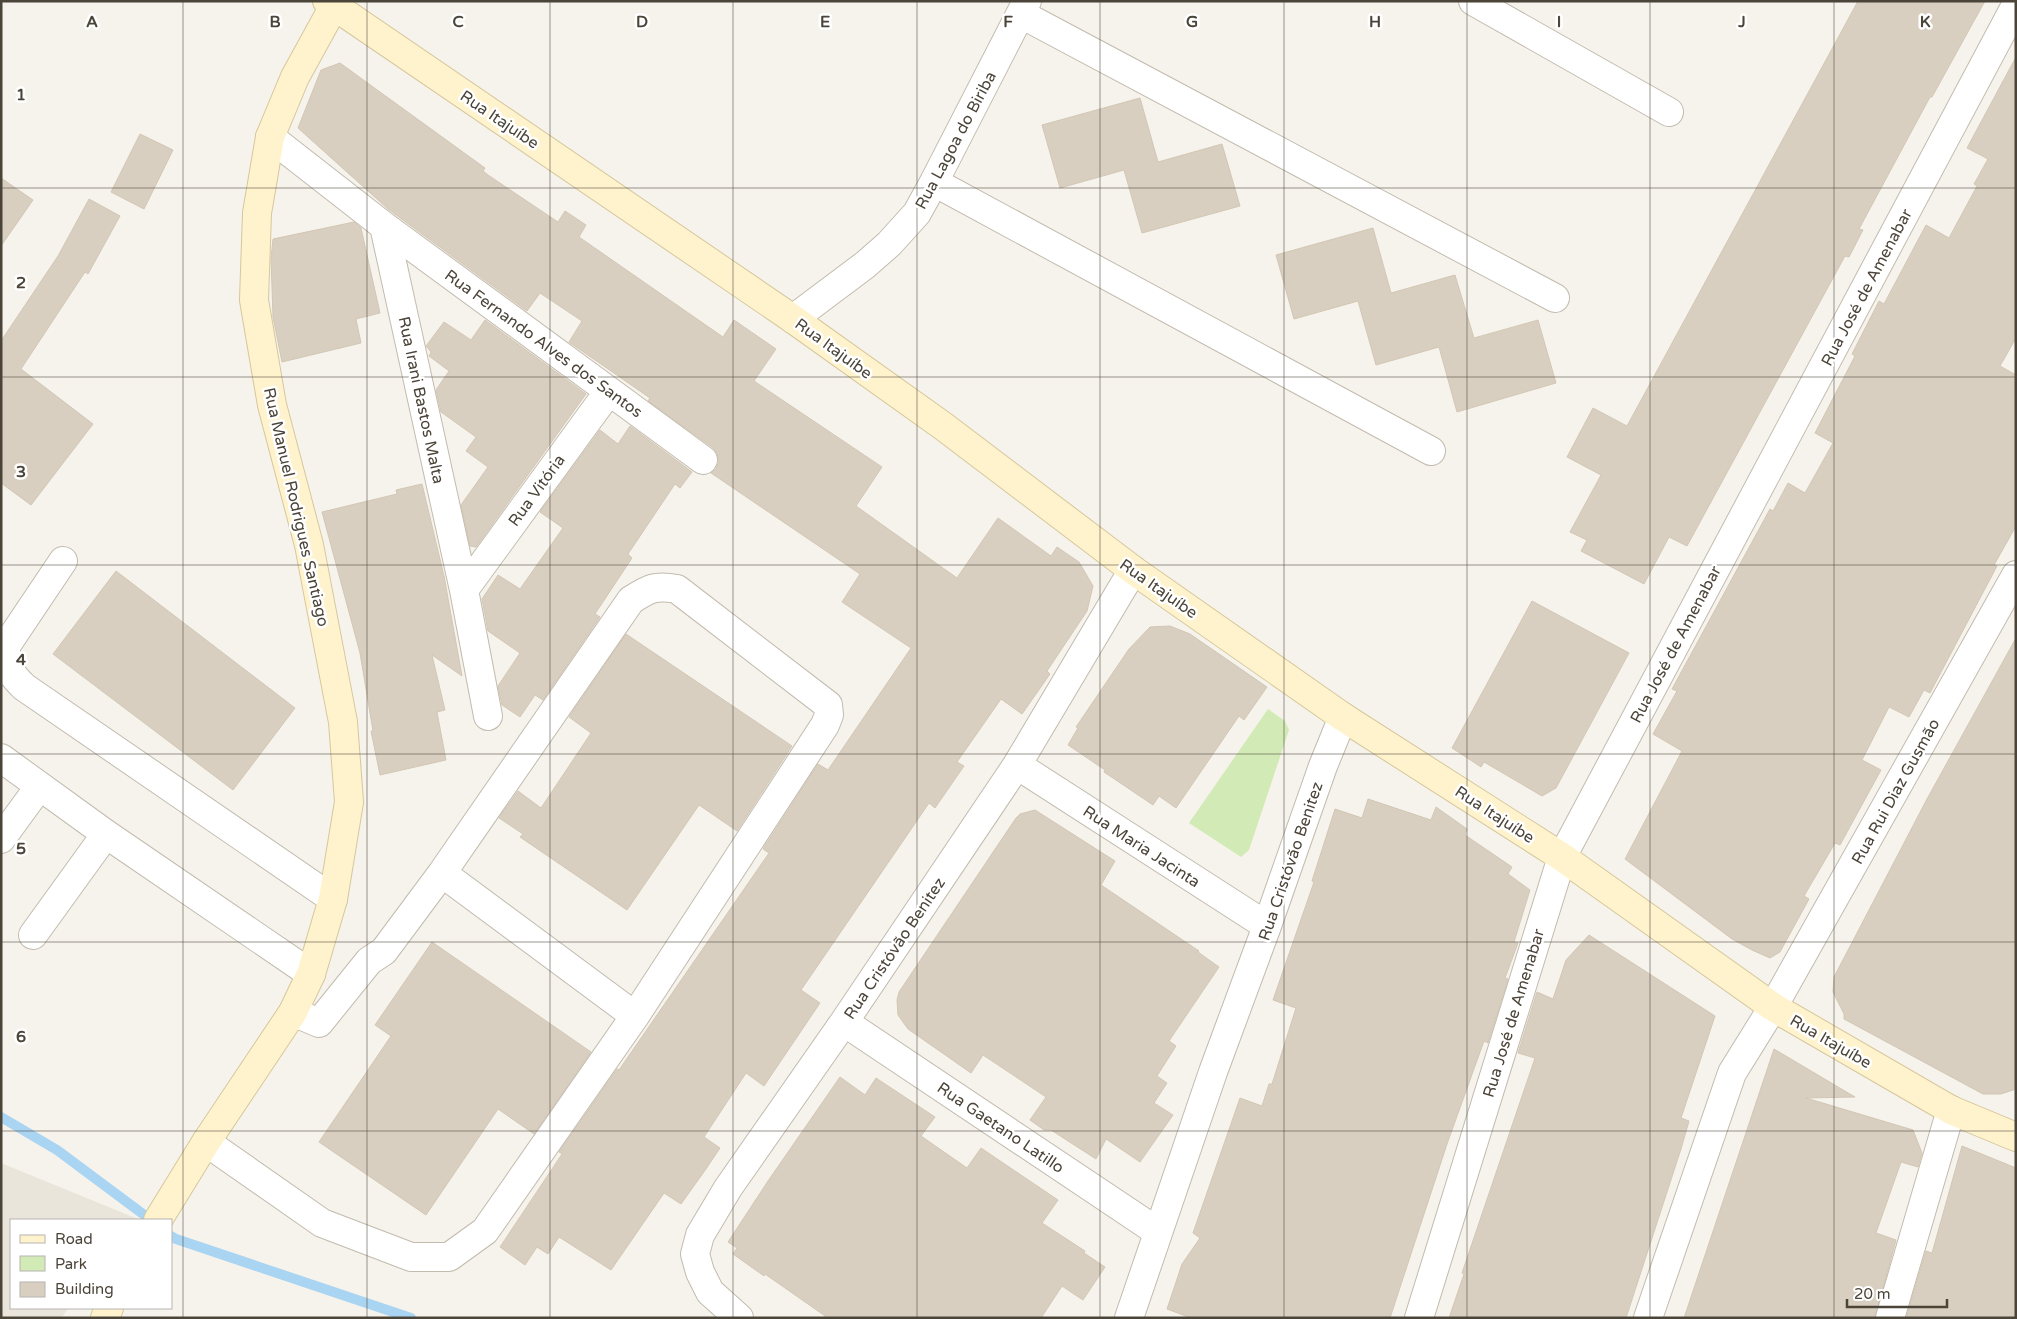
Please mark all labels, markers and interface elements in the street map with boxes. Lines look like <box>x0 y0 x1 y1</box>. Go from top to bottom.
text: A <box>86 12 98 32</box>
text: B <box>269 12 281 32</box>
text: C <box>452 12 464 32</box>
text: D <box>636 12 648 32</box>
text: E <box>820 12 830 32</box>
text: F <box>1003 12 1013 32</box>
text: G <box>1186 12 1198 32</box>
text: H <box>1369 12 1381 32</box>
text: I <box>1557 12 1561 32</box>
text: J <box>1737 12 1746 32</box>
text: K <box>1920 12 1931 32</box>
street label: Rua Lagoa do Biriba <box>911 68 1001 213</box>
text: 1 <box>16 85 26 105</box>
street label: Rua Itajuíbe <box>456 86 543 153</box>
street label: Rua José de Amenabar <box>1817 205 1917 370</box>
street label: Rua Fernando Alves dos Santos <box>441 265 646 422</box>
text: 2 <box>16 273 26 293</box>
street label: Rua Itajuíbe <box>791 314 876 384</box>
street label: Rua Irani Bastos Malta <box>394 315 449 486</box>
street label: Rua Manuel Rodrigues Santiago <box>259 386 333 629</box>
street label: Rua Vitória <box>504 451 570 530</box>
text: 3 <box>16 462 26 482</box>
street label: Rua Itajuíbe <box>1116 555 1201 623</box>
street label: Rua José de Amenabar <box>1626 562 1726 727</box>
text: 4 <box>16 650 26 670</box>
street label: Rua Rui Diaz Gusmão <box>1847 715 1944 868</box>
street label: Rua Cristóvão Benitez <box>1254 779 1328 943</box>
street label: Rua Itajuíbe <box>1451 782 1538 848</box>
street label: Rua Maria Jacinta <box>1079 802 1204 892</box>
text: 5 <box>16 839 26 859</box>
street label: Rua Cristóvão Benitez <box>840 874 950 1023</box>
street label: Rua José de Amenabar <box>1479 926 1549 1100</box>
street label: Rua Itajuíbe <box>1786 1011 1875 1073</box>
text: 6 <box>16 1027 26 1047</box>
street label: Rua Gaetano Latillo <box>933 1078 1068 1178</box>
legend <box>10 1219 172 1309</box>
text: Road <box>55 1230 93 1248</box>
text: Park <box>55 1255 87 1273</box>
scale bar <box>1847 1276 1947 1308</box>
text: Building <box>55 1280 114 1298</box>
text: 20 m <box>1854 1285 1891 1303</box>

